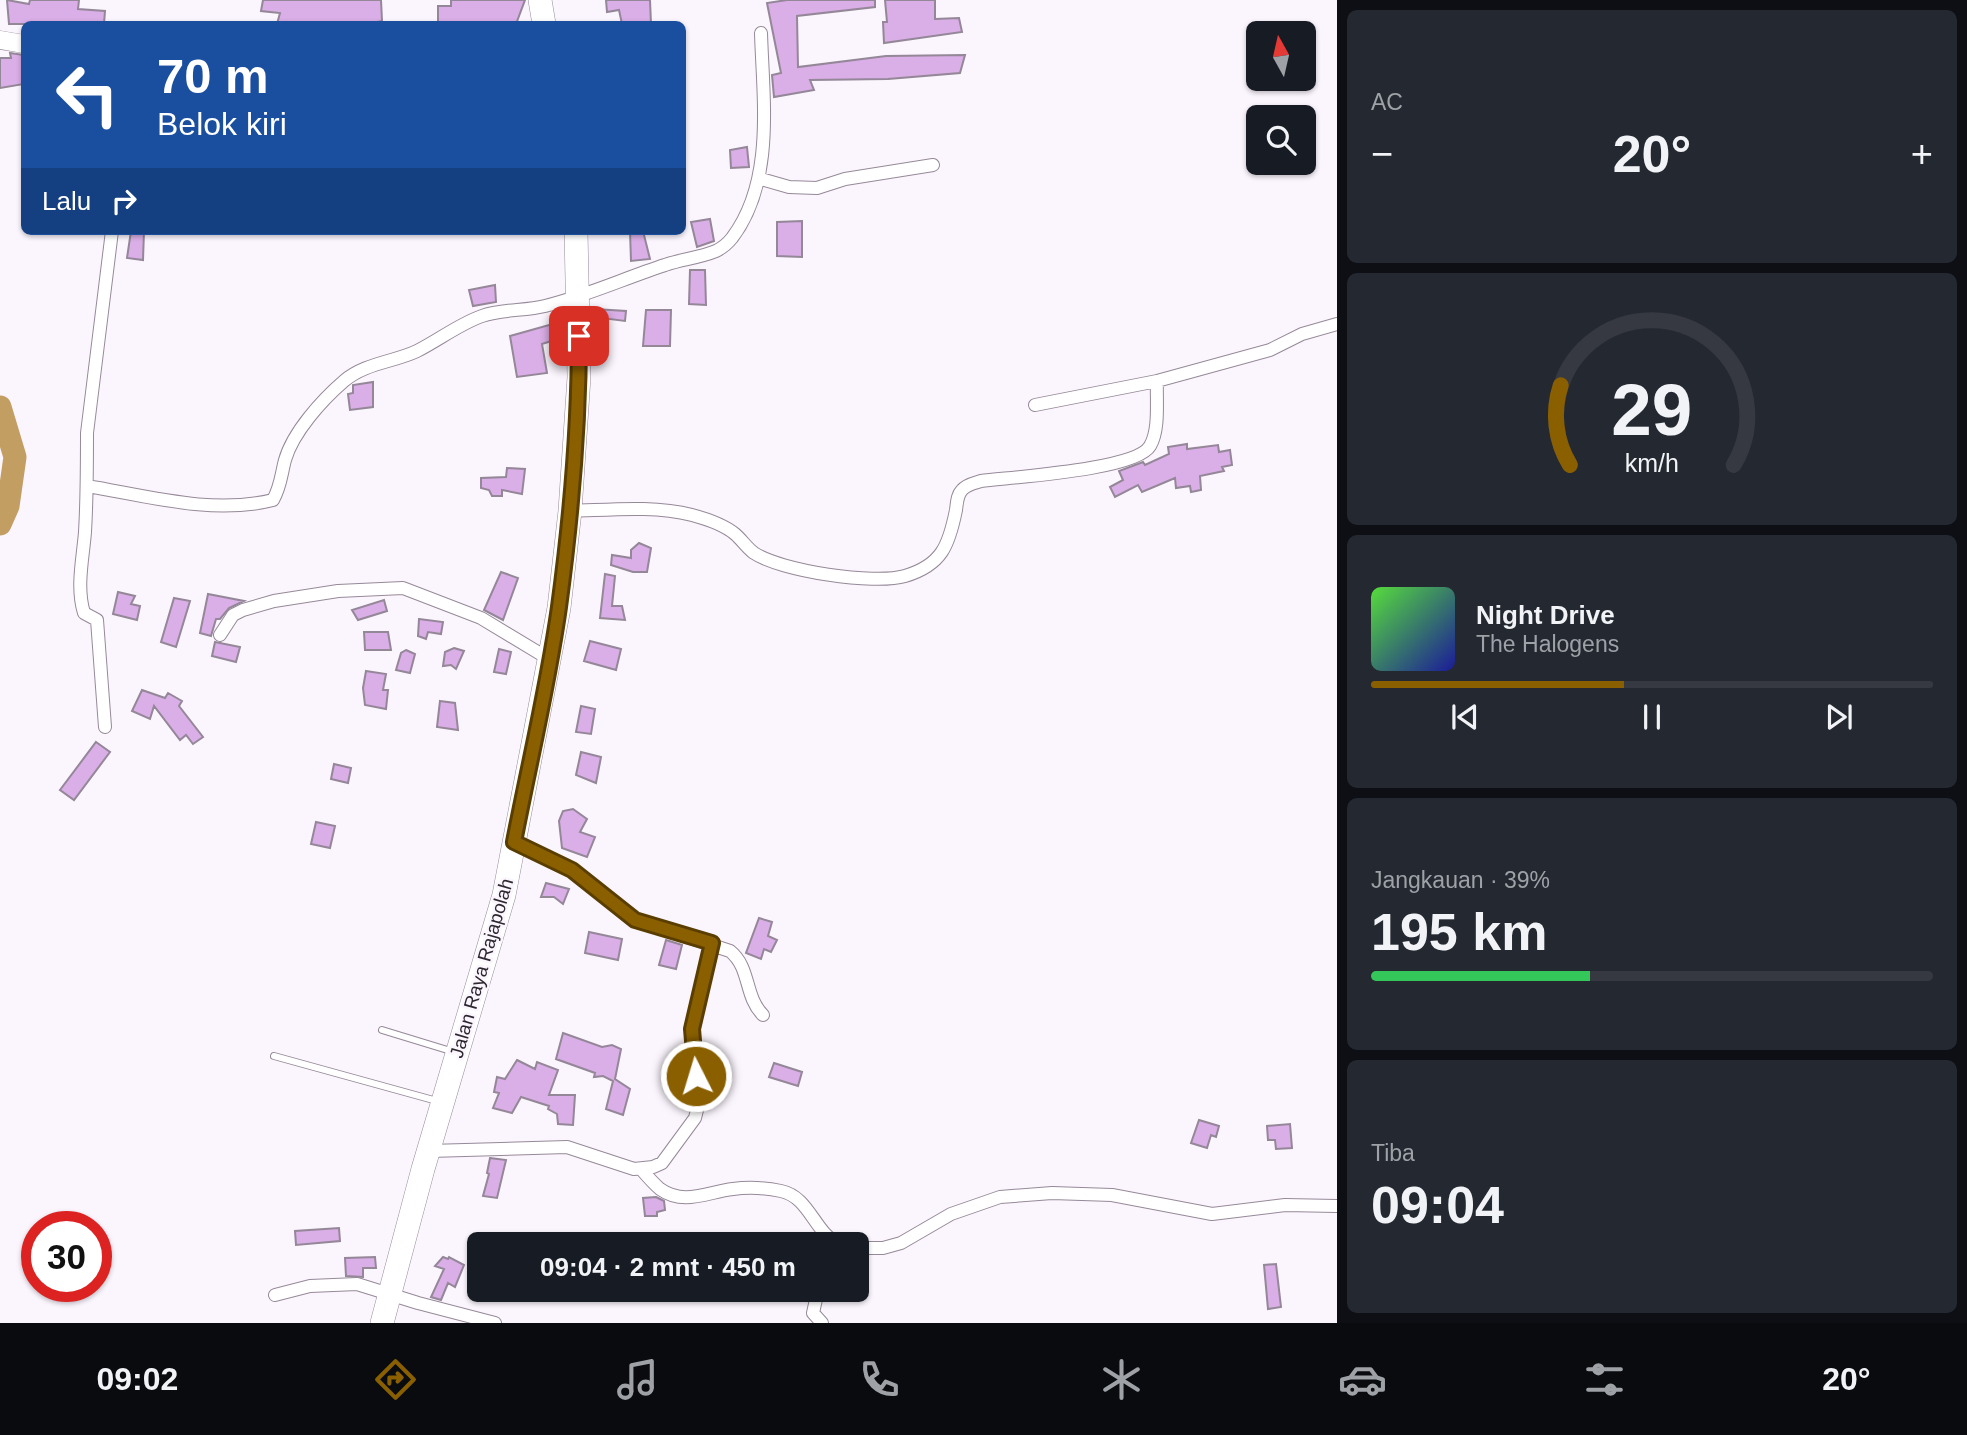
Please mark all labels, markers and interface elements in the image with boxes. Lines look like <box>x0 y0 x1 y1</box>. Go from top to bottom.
north arrow <box>1246 21 1316 91</box>
map controls <box>1246 21 1316 175</box>
icon: left <box>42 49 133 140</box>
text: 70 m <box>157 49 269 103</box>
text: AC <box>1371 89 1403 115</box>
button: search <box>1246 105 1316 175</box>
text: Belok kiri <box>157 106 287 142</box>
text: 20° <box>1613 125 1691 183</box>
text: − <box>1371 133 1393 175</box>
text: + <box>1911 133 1933 175</box>
icon: right <box>105 182 143 220</box>
text: Lalu <box>42 186 91 216</box>
pin <box>549 306 609 366</box>
icon: arrive <box>560 317 598 355</box>
text: 29 <box>1612 369 1692 450</box>
text: km/h <box>1625 449 1679 477</box>
text: Night Drive <box>1476 600 1615 630</box>
text: The Halogens <box>1476 631 1619 657</box>
icon: previous <box>1446 698 1484 736</box>
icon: pause <box>1633 698 1671 736</box>
icon: next <box>1820 698 1858 736</box>
text: Jangkauan · 39% <box>1371 867 1550 893</box>
street label: Jalan Raya Rajapolah <box>446 876 517 1060</box>
text: 195 km <box>1371 903 1547 961</box>
position arrow <box>659 1039 733 1113</box>
text: Tiba <box>1371 1140 1415 1166</box>
text: 09:04 <box>1371 1176 1504 1234</box>
speed limit sign: 30 <box>21 1211 112 1302</box>
text: 09:04 · 2 mnt · 450 m <box>540 1252 796 1282</box>
icon: directions <box>371 1355 420 1404</box>
icon: music <box>613 1355 662 1404</box>
icon: phone <box>855 1355 904 1404</box>
icon: climate <box>1097 1355 1146 1404</box>
icon: car <box>1338 1355 1387 1404</box>
icon: filters <box>1580 1355 1629 1404</box>
text: 09:02 <box>96 1361 178 1397</box>
text: 20° <box>1822 1361 1871 1397</box>

